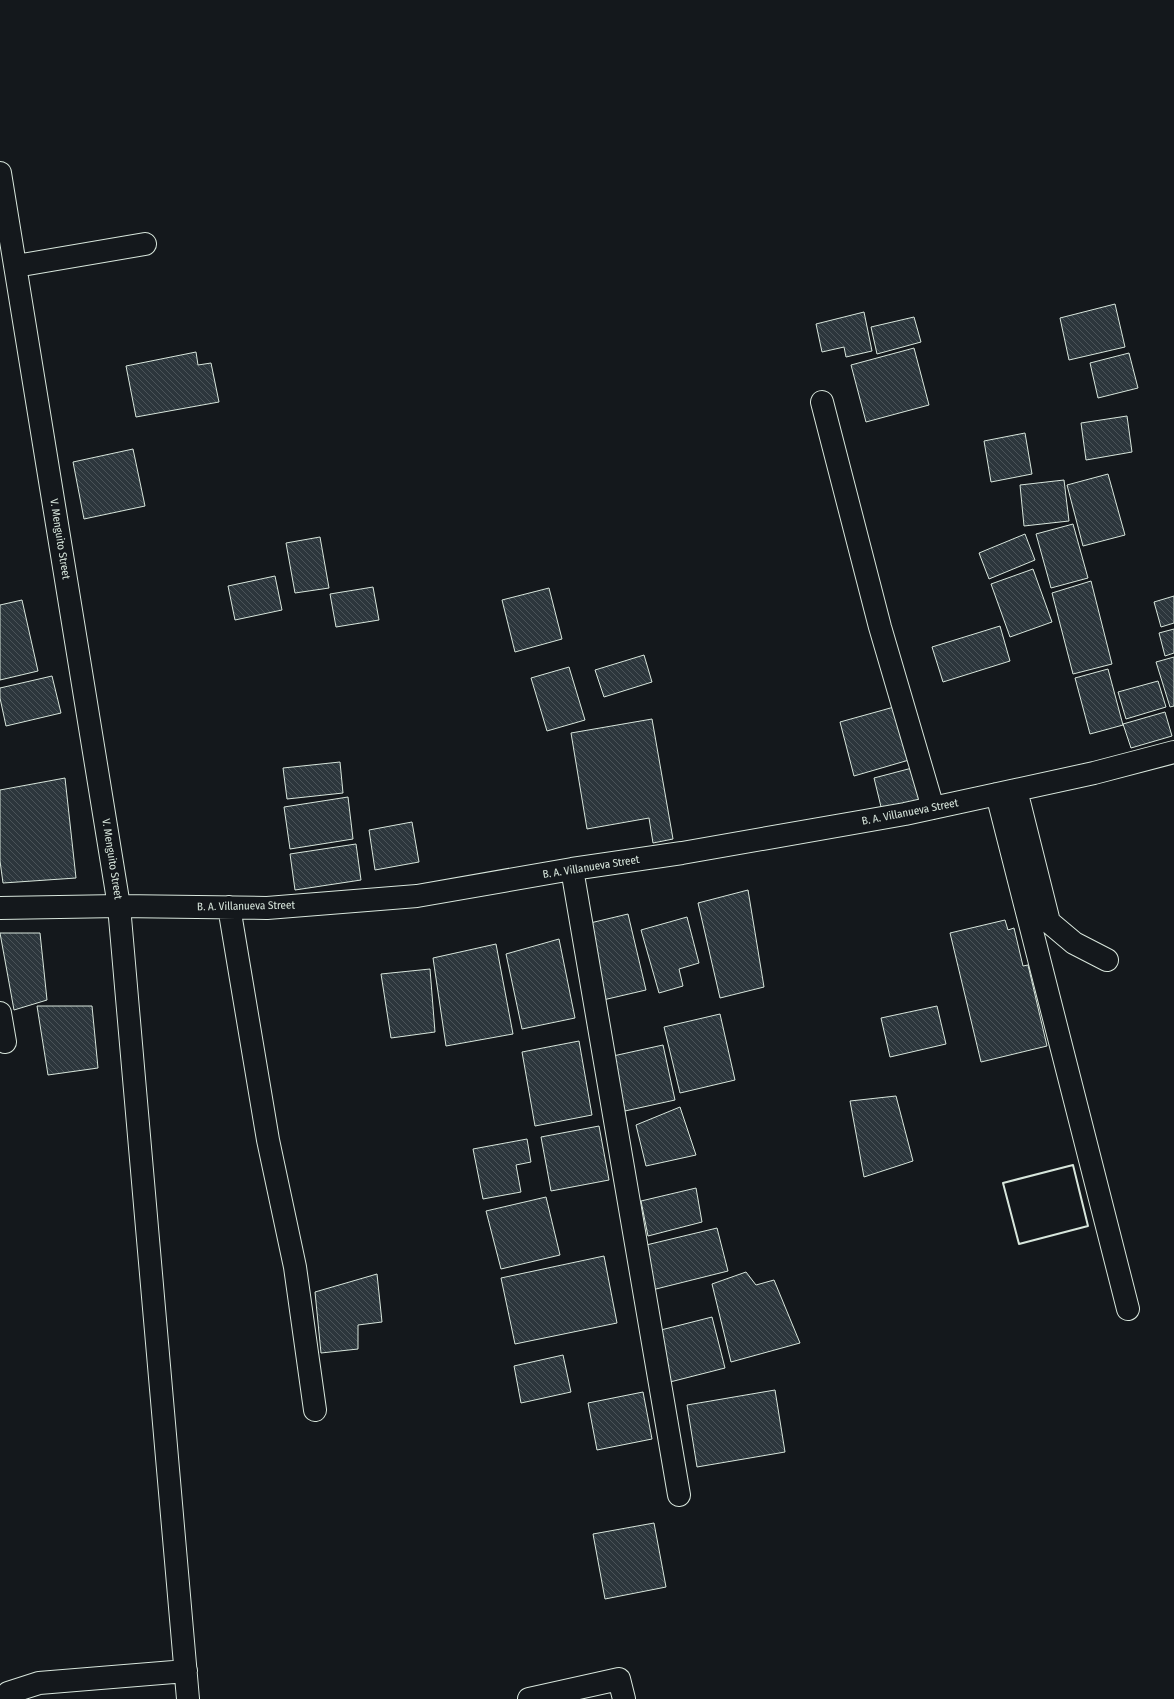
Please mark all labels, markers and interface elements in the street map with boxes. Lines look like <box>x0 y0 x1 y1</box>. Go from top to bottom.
street label: V. Menguito Street <box>47 498 73 581</box>
street label: B. A. Villanueva Street <box>861 796 960 828</box>
street label: V. Menguito Street <box>99 818 125 901</box>
street label: B. A. Villanueva Street <box>542 853 641 881</box>
street label: B. A. Villanueva Street <box>197 899 295 913</box>

